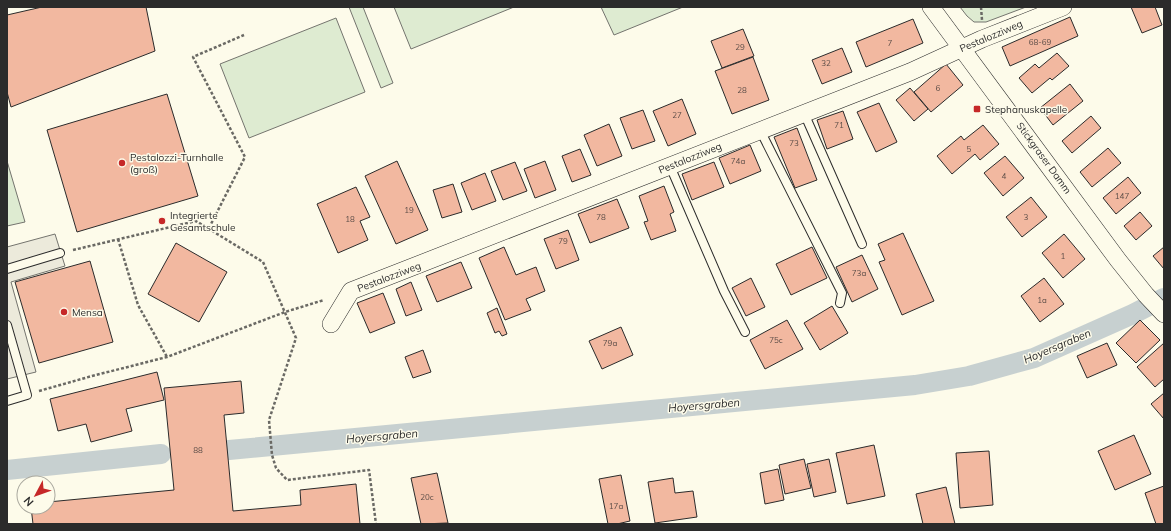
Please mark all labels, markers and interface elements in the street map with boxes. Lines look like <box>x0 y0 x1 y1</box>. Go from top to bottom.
street label: Pestalozziweg <box>958 17 1024 55</box>
house number: 68-69 <box>1029 37 1052 47</box>
house number: 7 <box>888 38 893 48</box>
house number: 29 <box>735 42 745 52</box>
house number: 32 <box>821 58 831 68</box>
house number: 6 <box>936 83 941 93</box>
house number: 28 <box>737 85 747 95</box>
place label: Stephanuskapelle <box>985 103 1067 116</box>
marker: Stephanuskapelle <box>972 104 982 114</box>
house number: 27 <box>672 110 682 120</box>
house number: 71 <box>834 120 844 130</box>
street label: Stickgraser Damm <box>1014 120 1074 197</box>
house number: 73 <box>789 138 799 148</box>
street label: Pestalozziweg <box>656 139 724 177</box>
house number: 5 <box>967 144 972 154</box>
place label: Pestalozzi-Turnhalle (groß) <box>130 151 223 176</box>
house number: 74a <box>731 156 745 166</box>
marker: Pestalozzi-Turnhalle (groß) <box>117 158 127 168</box>
house number: 4 <box>1002 171 1007 181</box>
house number: 147 <box>1115 191 1129 201</box>
house number: 19 <box>404 205 414 215</box>
place label: Integrierte Gesamtschule <box>170 209 235 234</box>
house number: 78 <box>596 212 606 222</box>
house number: 3 <box>1024 212 1029 222</box>
house number: 18 <box>345 214 355 224</box>
marker: Integrierte Gesamtschule <box>157 216 167 226</box>
house number: 79 <box>558 236 568 246</box>
house number: 1 <box>1061 251 1066 261</box>
street label: Pestalozziweg <box>355 259 423 295</box>
house number: 73a <box>852 268 866 278</box>
house number: 1a <box>1037 295 1047 305</box>
place label: Mensa <box>72 306 103 319</box>
marker: Mensa <box>59 307 69 317</box>
water label: Hoyersgraben <box>1021 325 1093 367</box>
house number: 75c <box>769 335 783 345</box>
house number: 79a <box>603 338 617 348</box>
water label: Hoyersgraben <box>668 395 740 415</box>
water label: Hoyersgraben <box>346 426 418 446</box>
house number: 88 <box>193 445 203 455</box>
north arrow <box>16 475 56 515</box>
house number: 20c <box>420 492 434 502</box>
text: N <box>20 494 36 509</box>
house number: 17a <box>609 501 623 511</box>

